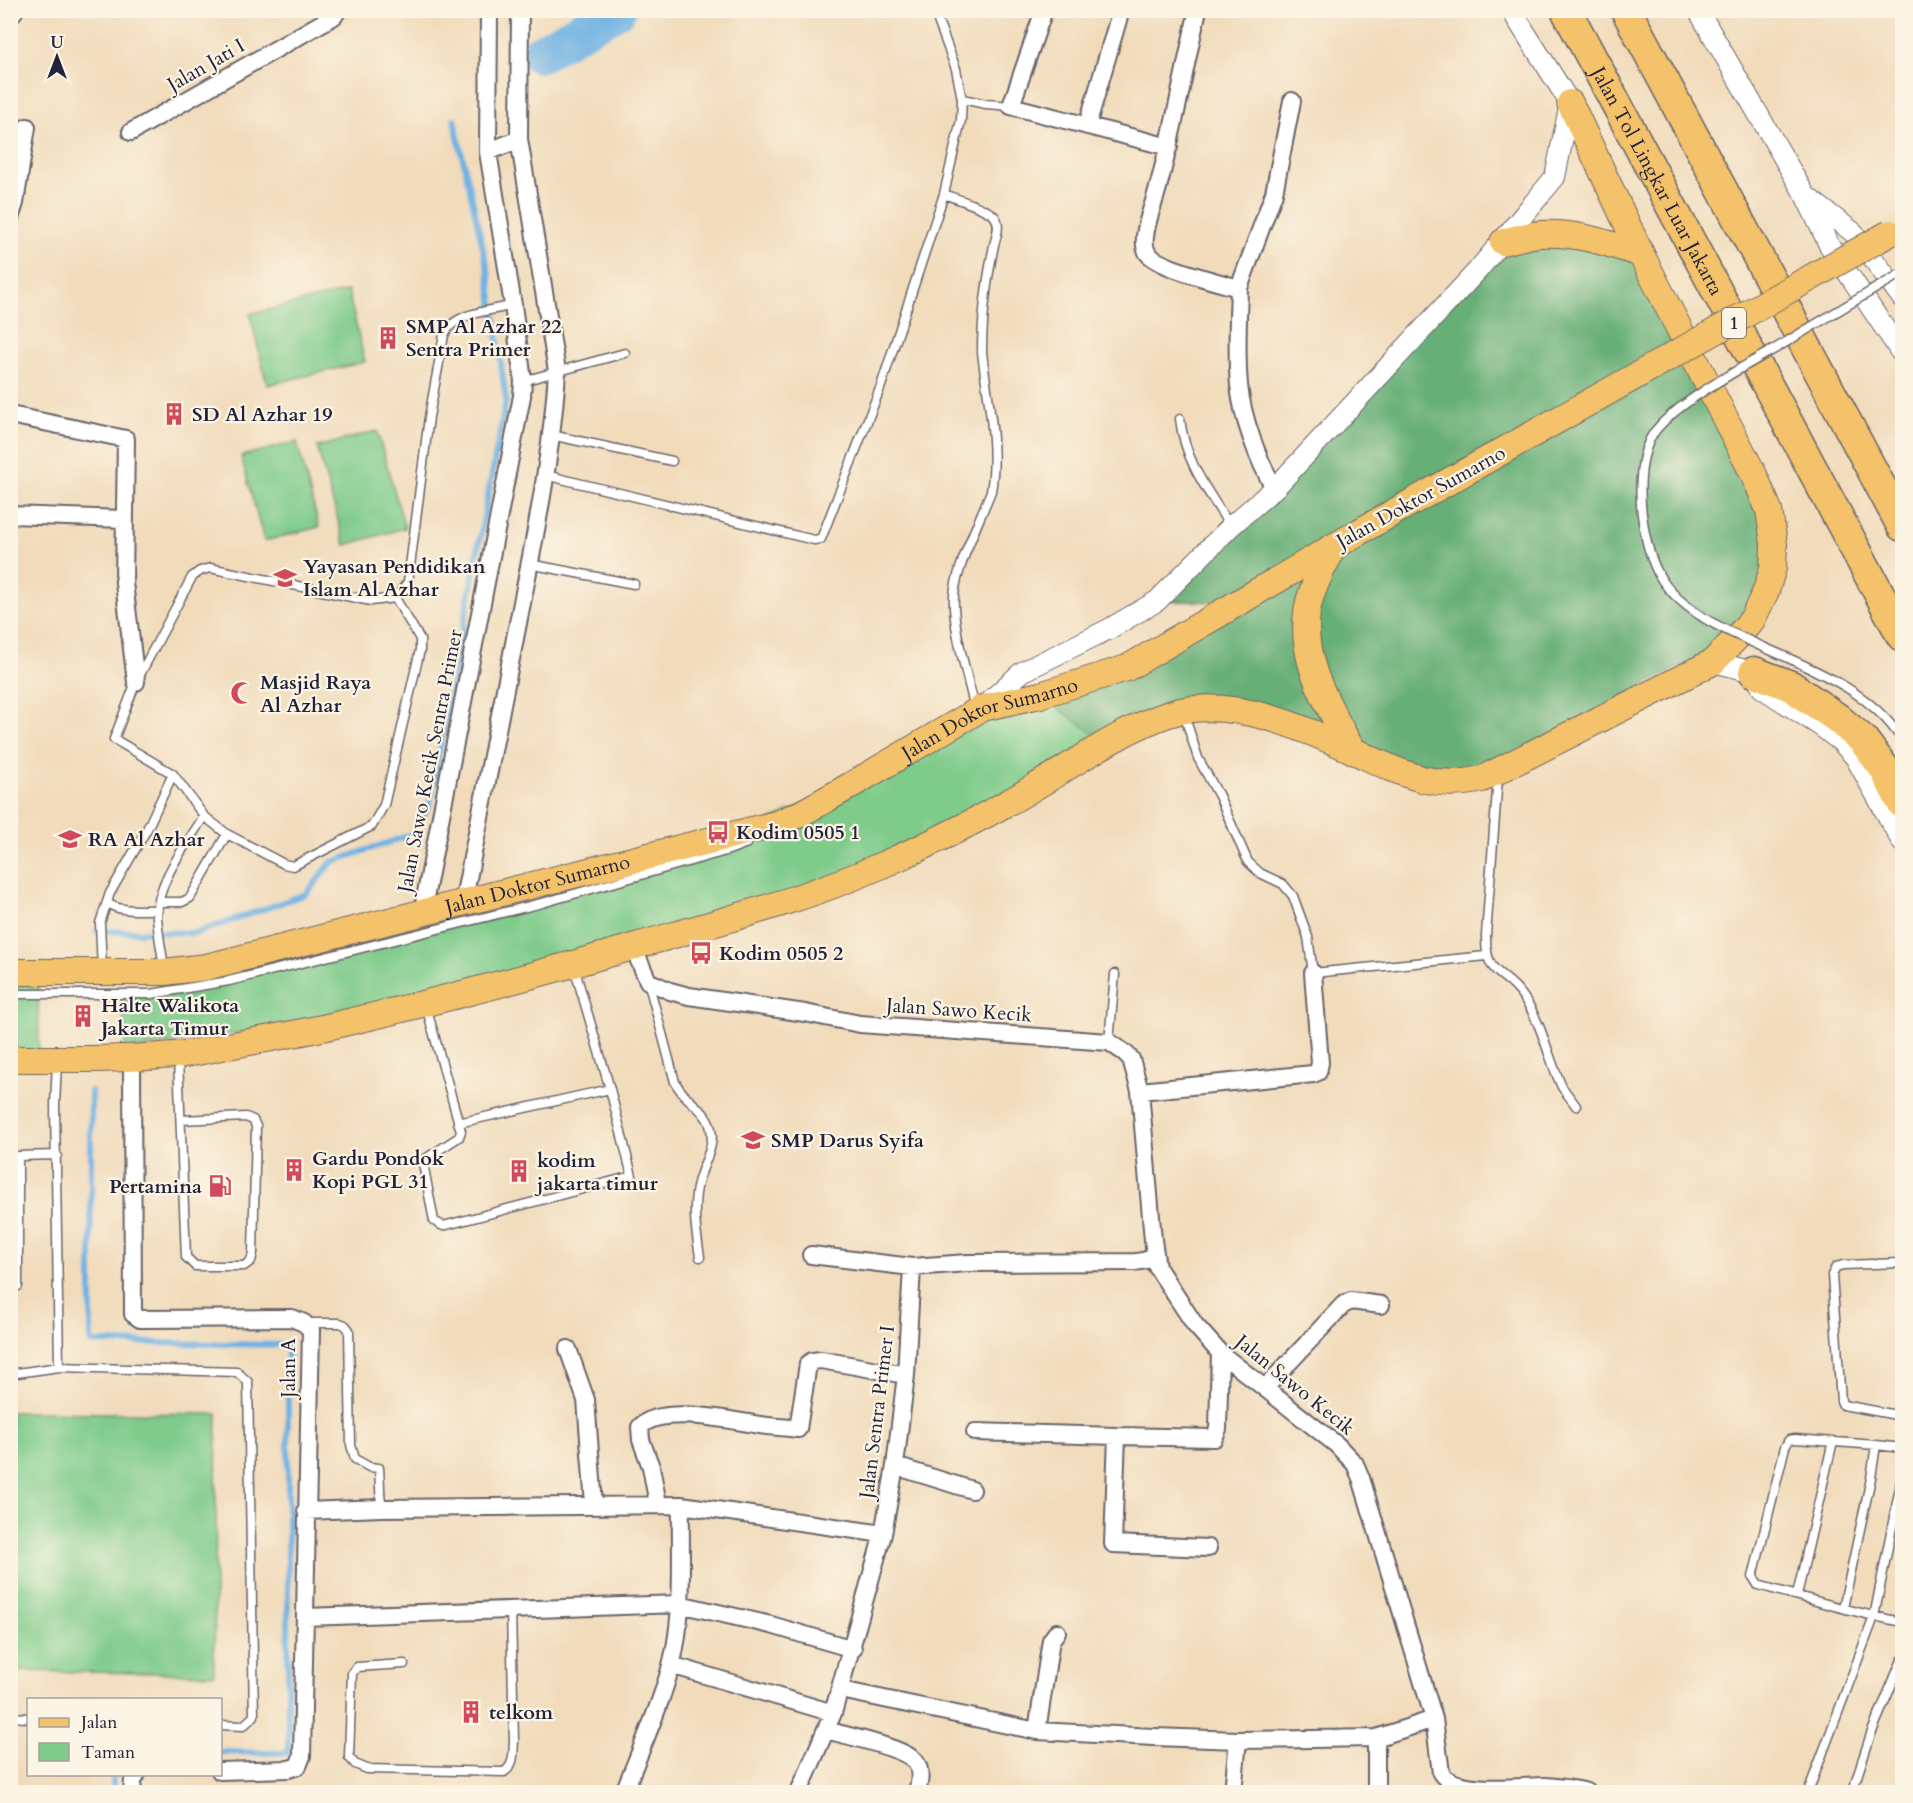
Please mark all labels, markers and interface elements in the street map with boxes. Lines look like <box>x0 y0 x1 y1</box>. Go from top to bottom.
north arrow <box>27 27 87 87</box>
text: U <box>50 32 64 54</box>
street label: Jalan Jati I <box>160 32 250 100</box>
street label: Jalan Tol Lingkar Luar Jakarta <box>1584 59 1730 300</box>
road number: 1 <box>1722 308 1746 338</box>
place label: SMP Al Azhar 22 Sentra Primer <box>406 313 561 363</box>
building icon: SMP Al Azhar 22 Sentra Primer <box>375 325 401 351</box>
building icon: SD Al Azhar 19 <box>161 401 187 427</box>
place label: SD Al Azhar 19 <box>192 401 332 428</box>
street label: Jalan Doktor Sumarno <box>1329 439 1511 556</box>
place label: Yayasan Pendidikan Islam Al Azhar <box>303 553 486 603</box>
school or university icon: Yayasan Pendidikan Islam Al Azhar <box>272 565 298 591</box>
street label: Jalan Sawo Kecik Sentra Primer <box>391 626 469 898</box>
place label: Masjid Raya Al Azhar <box>260 669 371 719</box>
street label: Jalan Doktor Sumarno <box>894 671 1081 768</box>
mosque icon: Masjid Raya Al Azhar <box>229 680 255 706</box>
bus stop icon: Kodim 0505 1 <box>705 819 731 845</box>
place label: Kodim 0505 1 <box>736 819 860 846</box>
school or university icon: RA Al Azhar <box>57 826 83 852</box>
place label: RA Al Azhar <box>88 826 206 853</box>
street label: Jalan Doktor Sumarno <box>439 848 633 921</box>
bus stop icon: Kodim 0505 2 <box>688 940 714 966</box>
place label: Kodim 0505 2 <box>719 940 843 967</box>
street label: Jalan Sawo Kecik <box>882 991 1033 1029</box>
place label: Halte Walikota Jakarta Timur <box>98 992 239 1042</box>
building icon: Halte Walikota Jakarta Timur <box>70 1003 96 1029</box>
school or university icon: SMP Darus Syifa <box>740 1127 766 1153</box>
place label: SMP Darus Syifa <box>771 1127 924 1154</box>
place label: Gardu Pondok Kopi PGL 31 <box>312 1145 445 1195</box>
place label: kodim jakarta timur <box>534 1147 659 1197</box>
building icon: Gardu Pondok Kopi PGL 31 <box>281 1157 307 1183</box>
building icon: kodim jakarta timur <box>506 1158 532 1184</box>
place label: Pertamina <box>109 1173 202 1200</box>
fuel station icon: Pertamina <box>207 1173 233 1199</box>
street label: Jalan Sentra Primer I <box>853 1324 901 1503</box>
street label: Jalan Sawo Kecik <box>1227 1327 1361 1442</box>
street label: Jalan A <box>275 1337 302 1401</box>
legend <box>27 1698 222 1776</box>
building icon: telkom <box>458 1699 484 1725</box>
place label: telkom <box>489 1699 554 1726</box>
text: Jalan <box>78 1710 118 1735</box>
text: Taman <box>81 1740 136 1765</box>

